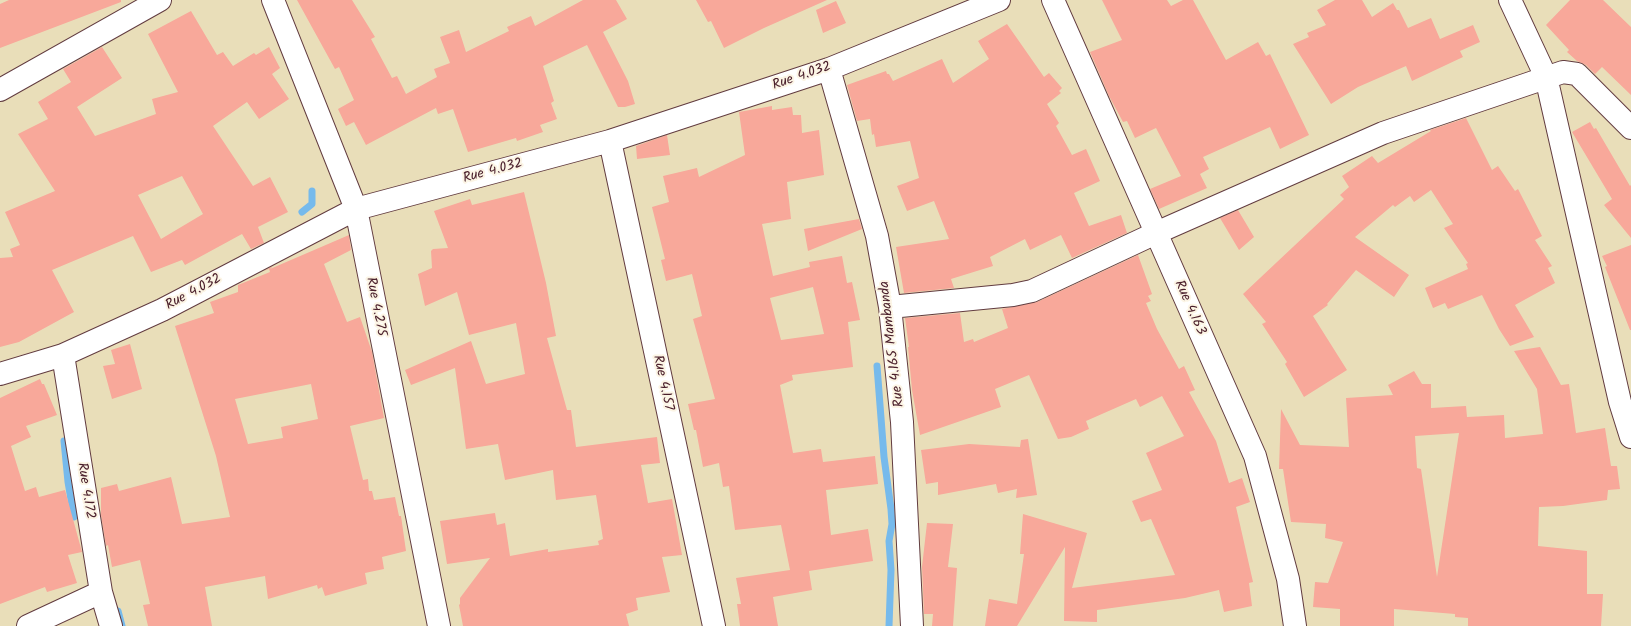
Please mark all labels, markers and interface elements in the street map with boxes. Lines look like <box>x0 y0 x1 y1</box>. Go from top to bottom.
street label: Rue 4.032 <box>770 59 834 95</box>
street label: Rue 4.032 <box>461 156 525 188</box>
street label: Rue 4.032 <box>163 271 225 315</box>
street label: Rue 4.275 <box>361 276 389 338</box>
street label: Rue 4.163 <box>1170 278 1208 338</box>
street label: Rue 4.165 Mambanda <box>877 280 909 408</box>
street label: Rue 4.157 <box>648 354 676 412</box>
street label: Rue 4.172 <box>72 462 98 520</box>

